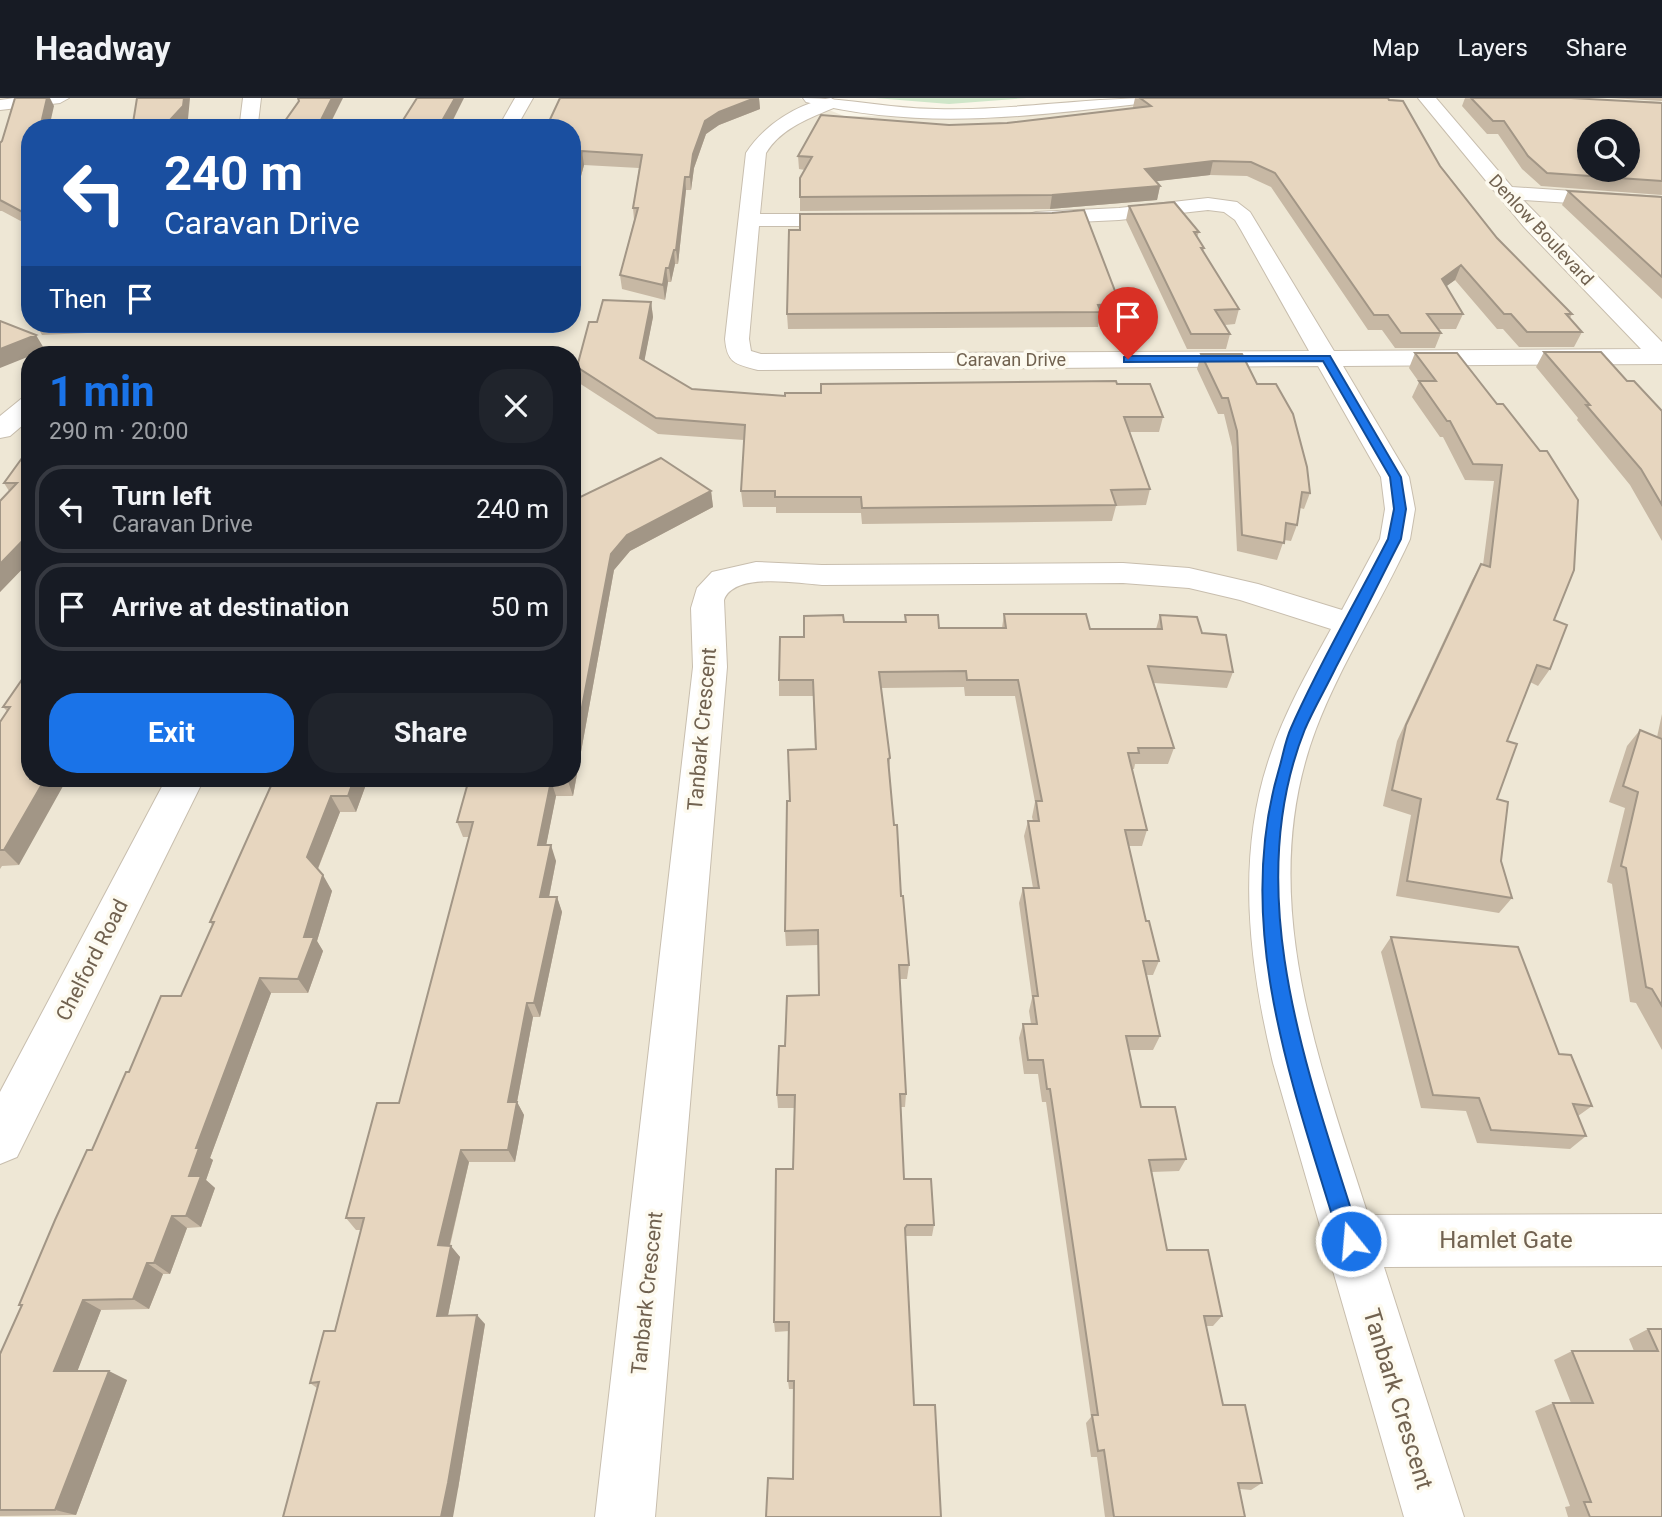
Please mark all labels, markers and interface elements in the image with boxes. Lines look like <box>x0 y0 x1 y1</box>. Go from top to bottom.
text: Headway <box>35 29 171 68</box>
text: Map <box>1372 34 1420 62</box>
text: Layers <box>1458 34 1528 62</box>
text: Share <box>1566 34 1627 62</box>
map controls <box>1577 119 1640 182</box>
button: search <box>1577 119 1640 182</box>
text: 240 m <box>164 145 303 202</box>
icon: left <box>49 147 140 238</box>
street label: Denlow Boulevard <box>1485 170 1598 289</box>
text: Caravan Drive <box>164 204 360 242</box>
icon: arrive <box>121 280 159 318</box>
text: Then <box>49 284 107 314</box>
pin <box>1098 287 1158 359</box>
icon: arrive <box>1109 298 1147 336</box>
street label: Caravan Drive <box>956 349 1066 370</box>
text: 1 min <box>49 367 155 416</box>
button: close <box>479 369 553 443</box>
text: 290 m · 20:00 <box>49 418 188 445</box>
text: Turn left <box>112 481 211 511</box>
icon: left <box>53 490 91 528</box>
text: 240 m <box>476 494 549 524</box>
text: Caravan Drive <box>112 511 253 538</box>
icon: arrive <box>53 588 91 626</box>
text: Arrive at destination <box>112 592 349 622</box>
text: 50 m <box>491 592 549 622</box>
street label: Tanbark Crescent <box>683 646 721 812</box>
button: Exit <box>49 693 294 773</box>
button: Share <box>308 693 553 773</box>
street label: Chelford Road <box>51 895 133 1025</box>
position arrow <box>1314 1204 1388 1278</box>
street label: Tanbark Crescent <box>627 1210 668 1376</box>
street label: Hamlet Gate <box>1439 1226 1573 1254</box>
street label: Tanbark Crescent <box>1357 1305 1439 1493</box>

